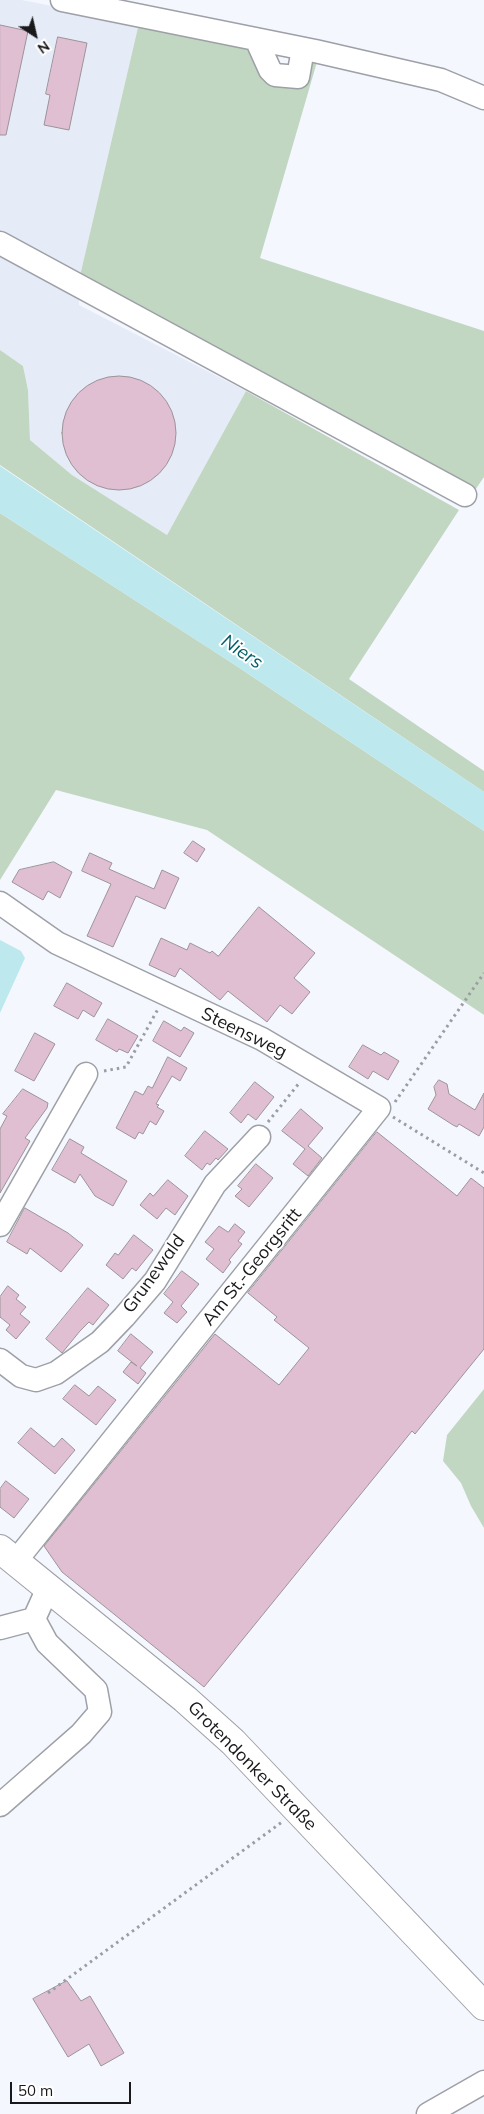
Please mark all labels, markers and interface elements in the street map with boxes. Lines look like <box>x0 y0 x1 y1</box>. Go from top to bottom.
north arrow <box>10 10 60 60</box>
text: N <box>34 37 53 58</box>
water label: Niers <box>217 630 267 674</box>
street label: Steensweg <box>198 1003 290 1063</box>
street label: Am St.-Georgsritt <box>198 1204 306 1330</box>
street label: Grunewald <box>118 1231 190 1317</box>
street label: Grotendonker Straße <box>183 1697 321 1835</box>
scale bar <box>12 2072 134 2104</box>
text: 50 m <box>18 2081 53 2100</box>

